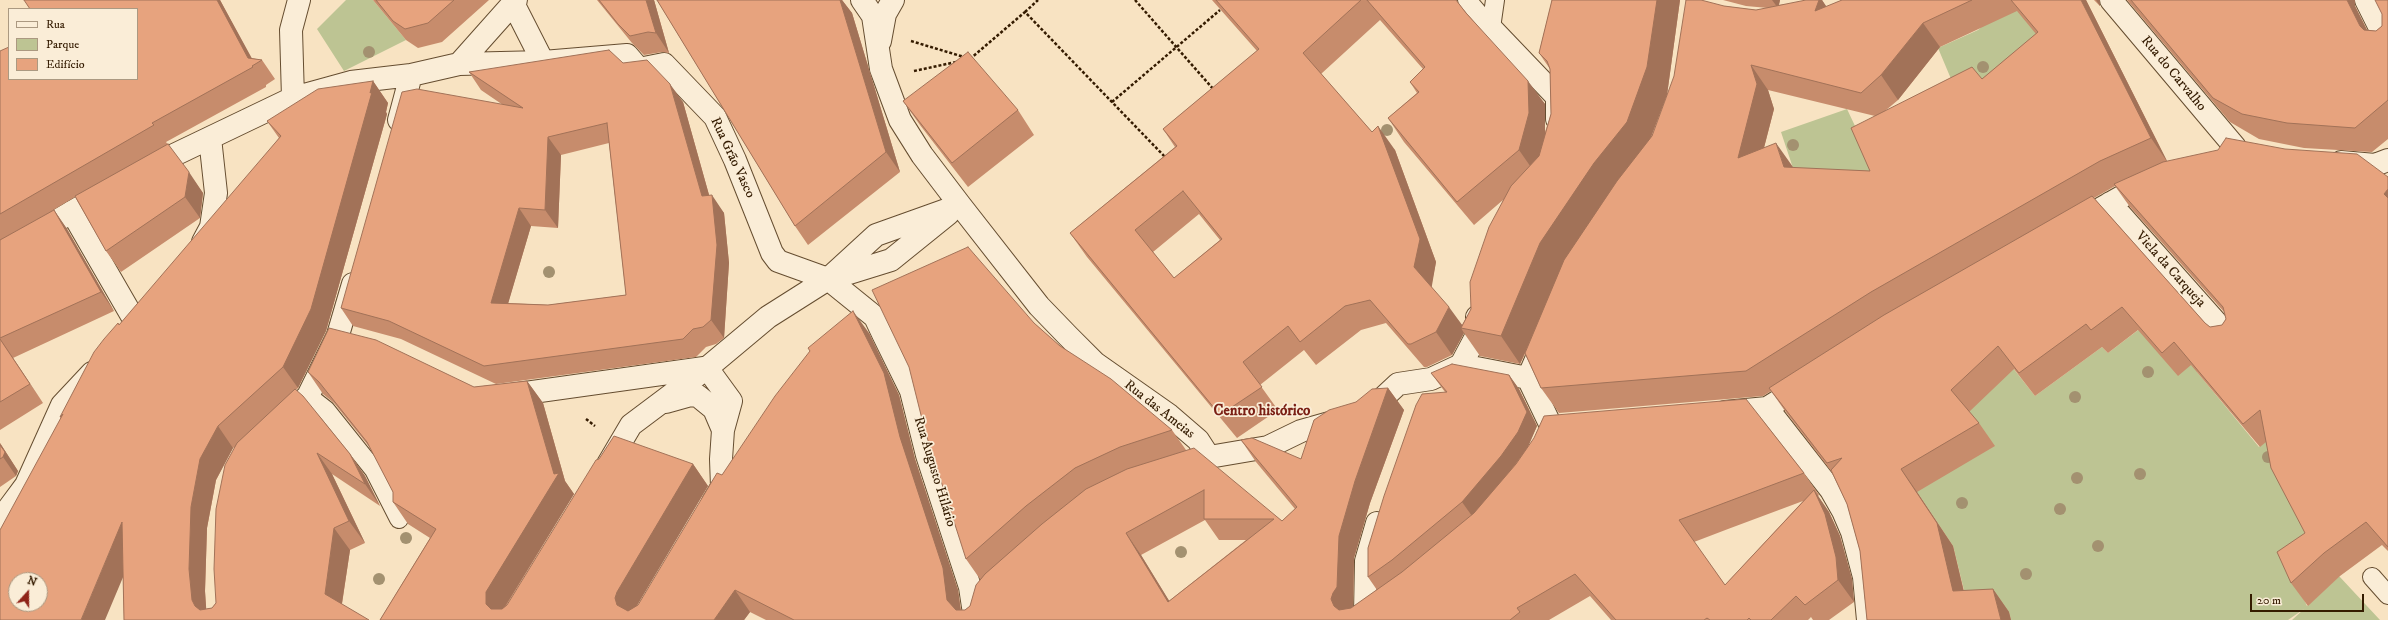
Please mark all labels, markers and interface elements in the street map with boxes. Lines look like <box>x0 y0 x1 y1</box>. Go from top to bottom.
legend <box>8 8 138 80</box>
text: Rua <box>46 17 65 32</box>
street label: Rua do Carvalho <box>2137 33 2209 115</box>
text: Parque <box>46 37 79 52</box>
text: Edifício <box>46 57 85 72</box>
street label: Rua Grão Vasco <box>706 115 758 201</box>
street label: Viela da Carqueja <box>2131 229 2209 311</box>
street label: Rua das Ameias <box>1120 377 1198 443</box>
district label: Centro histórico <box>1214 403 1310 421</box>
street label: Rua Augusto Hilário <box>909 415 959 529</box>
north arrow <box>8 572 48 612</box>
text: N <box>25 574 39 590</box>
scale bar <box>2252 586 2366 612</box>
text: 20 m <box>2257 593 2281 608</box>

